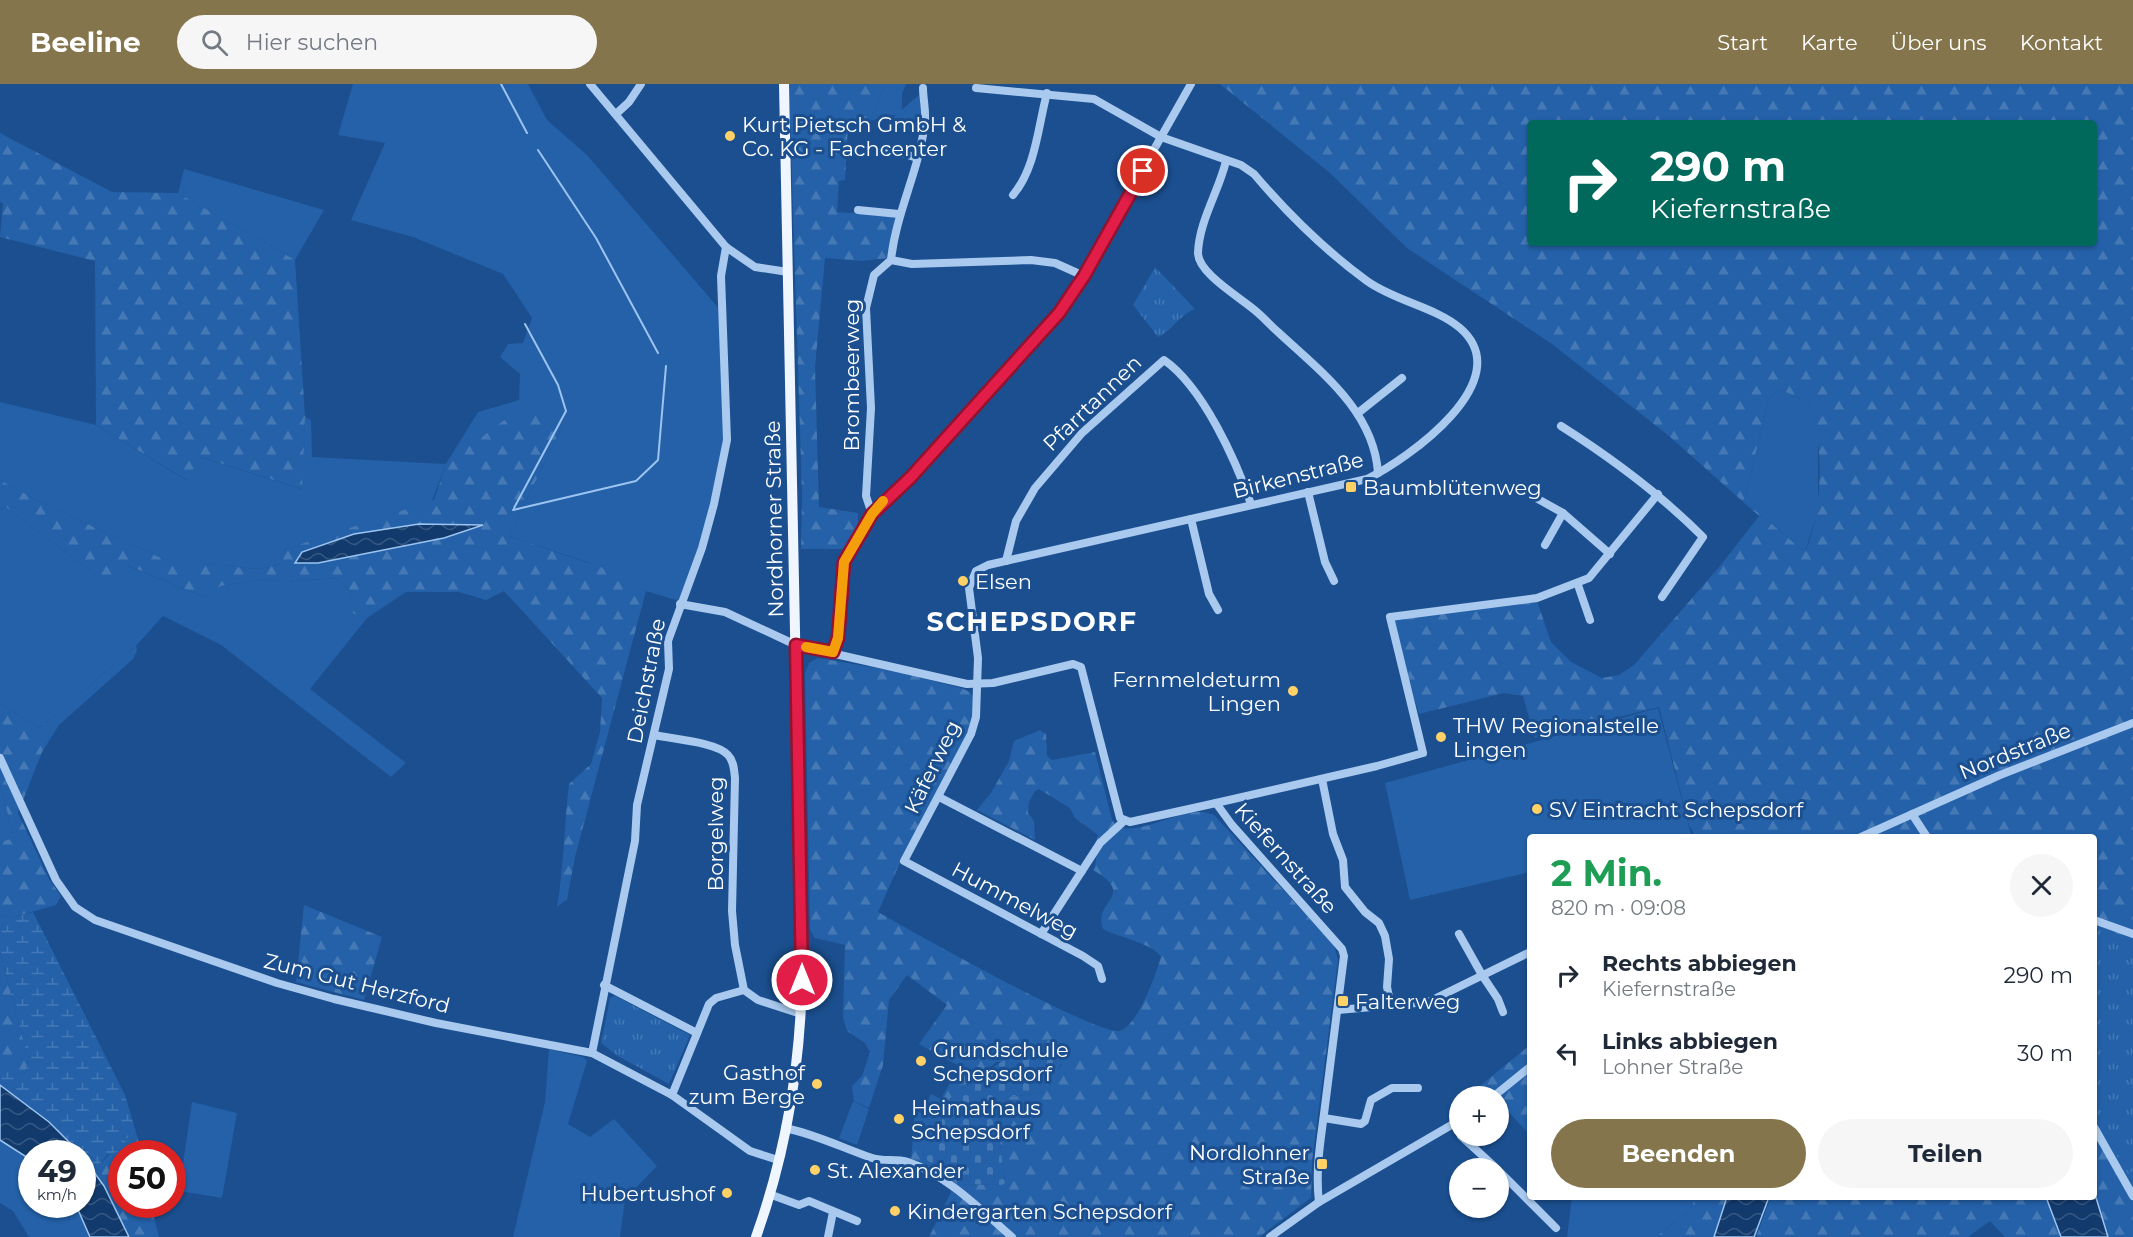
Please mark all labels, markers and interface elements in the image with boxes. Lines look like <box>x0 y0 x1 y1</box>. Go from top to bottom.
search box <box>177 15 597 69</box>
text: Beeline <box>30 25 141 59</box>
icon: search <box>198 26 231 59</box>
text: Hier suchen <box>246 29 378 56</box>
text: Start <box>1717 30 1768 55</box>
text: Karte <box>1801 30 1858 55</box>
text: Über uns <box>1891 30 1987 55</box>
text: Kontakt <box>2020 30 2103 55</box>
place label: Kurt Pietsch GmbH & Co. KG - Fachcenter <box>742 112 966 161</box>
marker: Kurt Pietsch GmbH & Co. KG - Fachcenter <box>723 129 737 143</box>
text: 290 m <box>1650 140 1786 192</box>
icon: right <box>1551 144 1629 222</box>
pin <box>1117 145 1168 196</box>
icon: arrive <box>1126 154 1159 187</box>
text: Kiefernstraße <box>1650 192 1831 225</box>
street label: Brombeerweg <box>839 299 864 452</box>
street label: Pfarrtannen <box>1038 350 1146 456</box>
street label: Nordhorner Straße <box>760 420 788 618</box>
street label: Birkenstraße <box>1230 447 1366 503</box>
place label: Baumblütenweg <box>1363 475 1542 500</box>
marker: Baumblütenweg <box>1344 480 1358 494</box>
place label: Elsen <box>975 569 1032 594</box>
marker: Elsen <box>956 574 970 588</box>
district label: SCHEPSDORF <box>927 605 1137 638</box>
street label: Deichstraße <box>622 616 670 746</box>
place label: Fernmeldeturm Lingen <box>1112 667 1281 716</box>
marker: Fernmeldeturm Lingen <box>1286 684 1300 698</box>
place label: THW Regionalstelle Lingen <box>1453 713 1659 762</box>
street label: Käferweg <box>899 716 965 818</box>
street label: Nordstraße <box>1956 717 2074 785</box>
marker: THW Regionalstelle Lingen <box>1434 730 1448 744</box>
street label: Borgelweg <box>703 776 728 892</box>
street label: Kiefernstraße <box>1230 797 1342 919</box>
place label: SV Eintracht Schepsdorf <box>1549 797 1804 822</box>
marker: SV Eintracht Schepsdorf <box>1530 802 1544 816</box>
text: 2 Min. <box>1551 851 1662 895</box>
button: close <box>2010 854 2073 917</box>
street label: Hummelweg <box>948 856 1082 944</box>
text: 820 m · 09:08 <box>1551 896 1686 920</box>
street label: Zum Gut Herzford <box>261 948 453 1018</box>
position arrow <box>770 948 834 1012</box>
text: Rechts abbiegen <box>1602 950 1797 977</box>
icon: right <box>1551 959 1584 992</box>
text: 290 m <box>2003 962 2073 989</box>
text: Kiefernstraße <box>1602 977 1736 1001</box>
place label: Falterweg <box>1355 989 1460 1014</box>
marker: Falterweg <box>1336 994 1350 1008</box>
text: Links abbiegen <box>1602 1028 1778 1055</box>
place label: Grundschule Schepsdorf <box>933 1037 1069 1086</box>
icon: left <box>1551 1037 1584 1070</box>
text: 30 m <box>2017 1040 2073 1067</box>
marker: Grundschule Schepsdorf <box>914 1054 928 1068</box>
text: Lohner Straße <box>1602 1055 1743 1079</box>
place label: Gasthof zum Berge <box>689 1060 806 1109</box>
marker: Gasthof zum Berge <box>810 1077 824 1091</box>
map controls <box>1449 1086 1509 1218</box>
button: + <box>1449 1086 1509 1146</box>
place label: Heimathaus Schepsdorf <box>911 1095 1041 1144</box>
marker: Heimathaus Schepsdorf <box>892 1112 906 1126</box>
button: Beenden <box>1551 1119 1806 1188</box>
button: Teilen <box>1818 1119 2073 1188</box>
speed limit sign: 50 <box>108 1140 186 1218</box>
place label: Nordlohner Straße <box>1189 1140 1310 1189</box>
text: 49 <box>37 1153 77 1190</box>
marker: Nordlohner Straße <box>1315 1157 1329 1171</box>
place label: St. Alexander <box>827 1158 965 1183</box>
button: − <box>1449 1158 1509 1218</box>
marker: St. Alexander <box>808 1163 822 1177</box>
place label: Hubertushof <box>581 1181 716 1206</box>
text: km/h <box>37 1185 77 1204</box>
marker: Hubertushof <box>720 1186 734 1200</box>
place label: Kindergarten Schepsdorf <box>907 1199 1173 1224</box>
marker: Kindergarten Schepsdorf <box>888 1204 902 1218</box>

